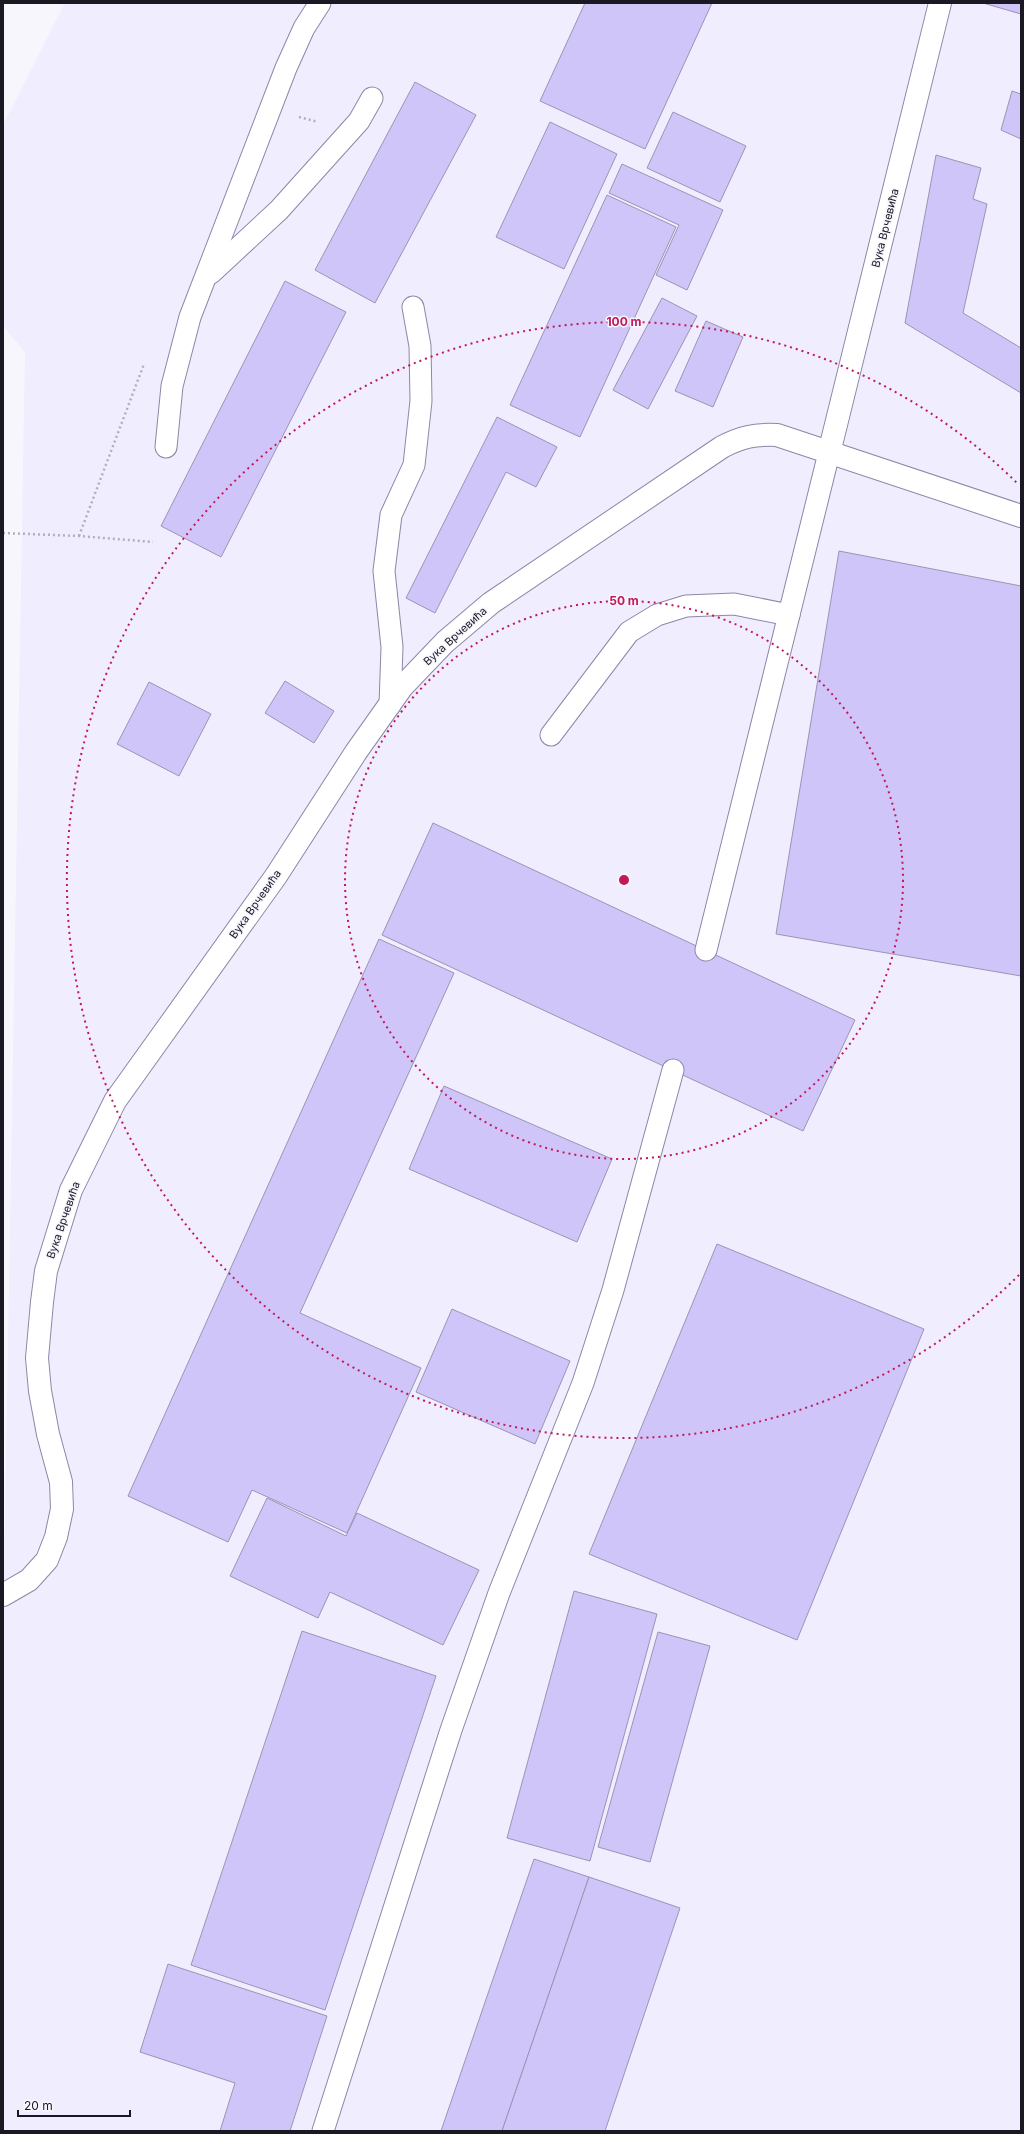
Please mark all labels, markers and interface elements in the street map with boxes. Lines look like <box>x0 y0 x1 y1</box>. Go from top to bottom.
street label: Вука Врчевића <box>868 187 902 269</box>
text: 100 m <box>606 314 642 329</box>
text: 50 m <box>609 593 639 608</box>
street label: Вука Врчевића <box>420 604 490 668</box>
street label: Вука Врчевића <box>226 867 284 941</box>
centre of rings <box>617 873 631 887</box>
street label: Вука Врчевића <box>43 1180 83 1260</box>
scale bar <box>18 2092 130 2118</box>
text: 20 m <box>24 2098 53 2113</box>

